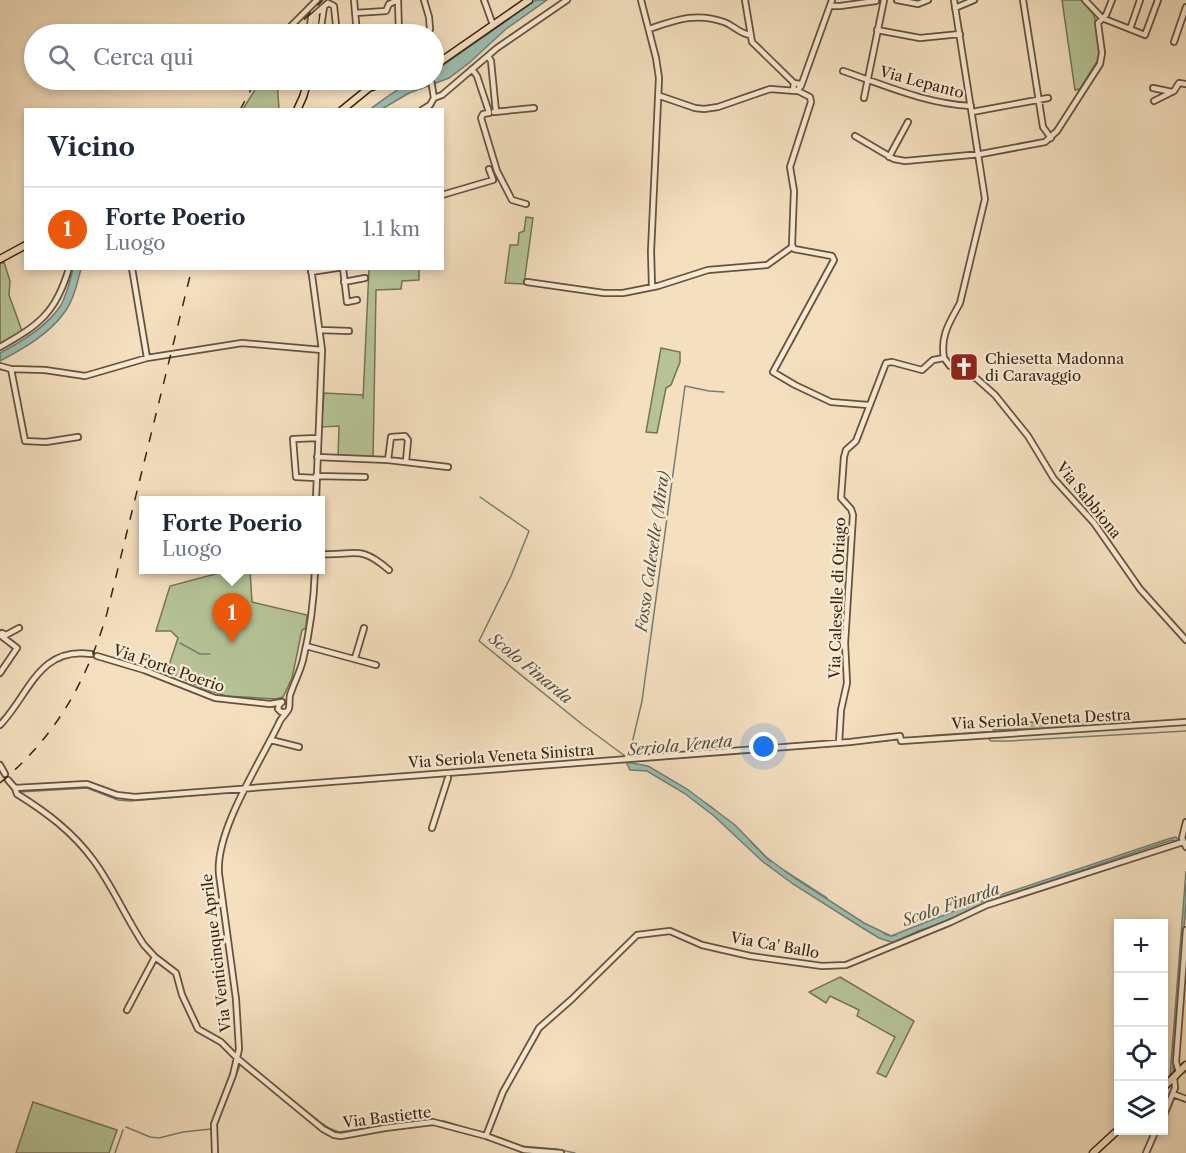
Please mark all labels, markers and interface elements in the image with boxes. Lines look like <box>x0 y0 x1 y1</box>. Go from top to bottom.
search box <box>24 24 444 90</box>
icon: search <box>45 41 78 74</box>
text: Cerca qui <box>93 44 194 71</box>
street label: Via Lepanto <box>877 61 966 102</box>
text: Vicino <box>48 131 135 163</box>
text: Forte Poerio <box>105 204 246 231</box>
text: 1 <box>63 217 72 241</box>
text: 1.1 km <box>362 217 420 241</box>
text: Luogo <box>105 231 165 255</box>
place label: Chiesetta Madonna di Caravaggio <box>985 349 1124 385</box>
church icon: Chiesetta Madonna di Caravaggio <box>948 351 980 383</box>
street label: Via Sabbiona <box>1052 457 1126 542</box>
water label: Fosso Caleselle (Mira) <box>630 469 673 635</box>
popup <box>139 496 325 574</box>
text: Forte Poerio <box>162 510 302 537</box>
street label: Via Caleselle di Oriago <box>825 517 849 680</box>
text: Luogo <box>162 537 222 561</box>
pin: 1 <box>212 594 252 643</box>
water label: Scolo Finarda <box>484 628 577 708</box>
street label: Via Forte Poerio <box>110 640 227 696</box>
street label: Via Seriola Veneta Destra <box>950 705 1131 733</box>
water label: Seriola Veneta <box>626 730 734 760</box>
your location <box>749 732 778 761</box>
street label: Via Seriola Veneta Sinistra <box>406 740 595 772</box>
street label: Via Venticinque Aprile <box>197 873 235 1034</box>
water label: Scolo Finarda <box>899 878 1003 930</box>
map controls <box>1114 919 1168 1135</box>
button: + <box>1114 919 1168 973</box>
street label: Via Ca' Ballo <box>728 928 821 962</box>
button: − <box>1114 973 1168 1027</box>
button: locate <box>1114 1027 1168 1081</box>
button: layers <box>1114 1081 1168 1135</box>
street label: Via Bastiette <box>341 1102 432 1132</box>

